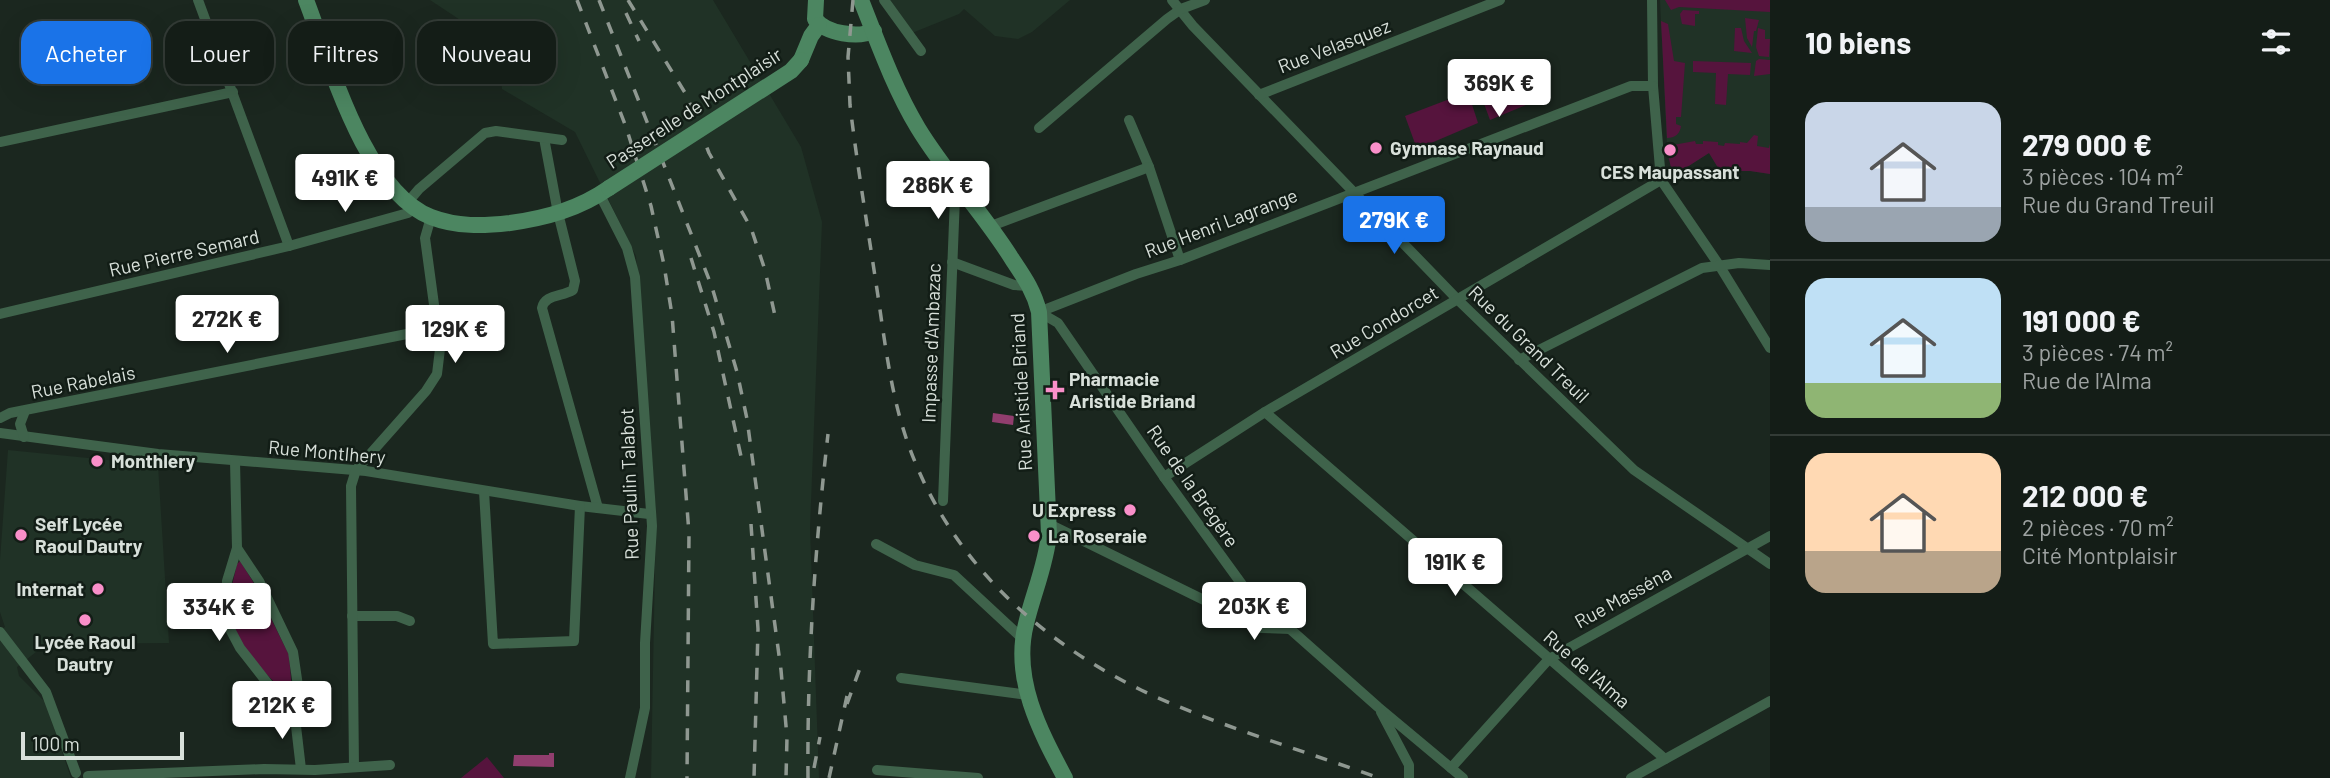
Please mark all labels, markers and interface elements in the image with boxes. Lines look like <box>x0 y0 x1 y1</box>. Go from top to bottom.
street label: Rue Velasquez <box>1274 14 1393 78</box>
chip: Acheter <box>21 21 151 84</box>
chip: Louer <box>165 21 274 84</box>
chip: Filtres <box>288 21 403 84</box>
chip: Nouveau <box>417 21 556 84</box>
icon: filters <box>2257 23 2295 61</box>
text: 10 biens <box>1805 24 1911 60</box>
street label: Passerelle de Montplaisir <box>602 42 786 173</box>
pin: 369K € <box>1442 60 1556 119</box>
text: 369K € <box>1464 68 1534 96</box>
text: 279 000 € <box>2022 126 2152 162</box>
icon: home <box>1861 130 1945 214</box>
place label: Gymnase Raynaud <box>1390 136 1544 159</box>
marker: Gymnase Raynaud <box>1368 140 1384 156</box>
marker: CES Maupassant <box>1662 142 1678 158</box>
pin: 491K € <box>288 154 402 214</box>
place label: CES Maupassant <box>1600 160 1740 183</box>
pin: 286K € <box>881 162 995 221</box>
text: 3 pièces · 104 m² <box>2022 162 2183 190</box>
text: 491K € <box>311 163 379 191</box>
text: 286K € <box>902 170 974 198</box>
street label: Rue Henri Lagrange <box>1141 183 1301 262</box>
text: Rue du Grand Treuil <box>2022 190 2214 218</box>
pin: 279K € <box>1337 196 1451 256</box>
text: 279K € <box>1359 205 1429 233</box>
street label: Rue Pierre Semard <box>107 224 261 281</box>
street label: Impasse d'Ambazac <box>916 263 945 423</box>
street label: Rue Condorcet <box>1326 280 1442 363</box>
street label: Rue du Grand Treuil <box>1464 280 1594 407</box>
pin: 272K € <box>170 296 284 355</box>
text: 191 000 € <box>2022 302 2141 338</box>
text: 272K € <box>192 304 262 332</box>
pin: 129K € <box>398 306 512 365</box>
icon: home <box>1861 306 1945 390</box>
street label: Rue Aristide Briand <box>1005 312 1036 472</box>
text: 129K € <box>422 314 488 342</box>
text: 3 pièces · 74 m² <box>2022 338 2173 366</box>
street label: Rue Rabelais <box>29 360 137 403</box>
text: Rue de l'Alma <box>2022 366 2152 394</box>
place label: Pharmacie Aristide Briand <box>1069 367 1195 412</box>
marker: Pharmacie Aristide Briand <box>1047 382 1063 398</box>
street label: Rue Paulin Talabot <box>614 408 643 560</box>
street label: Rue de la Brégère <box>1143 420 1244 551</box>
street label: Rue Montlhery <box>267 435 387 468</box>
place label: Monthlery <box>111 449 196 472</box>
marker: Monthlery <box>89 453 105 469</box>
text: 212 000 € <box>2022 477 2148 513</box>
icon: home <box>1861 481 1945 565</box>
place label: U Express <box>1032 498 1116 521</box>
marker: U Express <box>1122 502 1138 518</box>
place label: Self Lycée Raoul Dautry <box>35 512 143 557</box>
text: 2 pièces · 70 m² <box>2022 513 2174 541</box>
place label: La Roseraie <box>1048 524 1147 547</box>
marker: Self Lycée Raoul Dautry <box>13 527 29 543</box>
marker: La Roseraie <box>1026 528 1042 544</box>
pin: 191K € <box>1398 538 1512 598</box>
text: Cité Montplaisir <box>2022 541 2177 569</box>
text: 191K € <box>1424 547 1486 575</box>
street label: Rue Masséna <box>1570 561 1675 633</box>
place label: Internat <box>16 577 84 600</box>
marker: Internat <box>90 581 106 597</box>
pin: 203K € <box>1197 582 1311 642</box>
pin: 334K € <box>162 584 276 643</box>
text: 203K € <box>1218 591 1290 619</box>
text: 334K € <box>183 592 255 620</box>
marker: Lycée Raoul Dautry <box>77 612 93 628</box>
street label: Rue de l'Alma <box>1539 625 1635 712</box>
place label: Lycée Raoul Dautry <box>34 630 136 675</box>
pin: 212K € <box>225 682 339 741</box>
text: 212K € <box>248 690 316 718</box>
scale bar <box>21 729 184 761</box>
text: 100 m <box>32 732 80 755</box>

